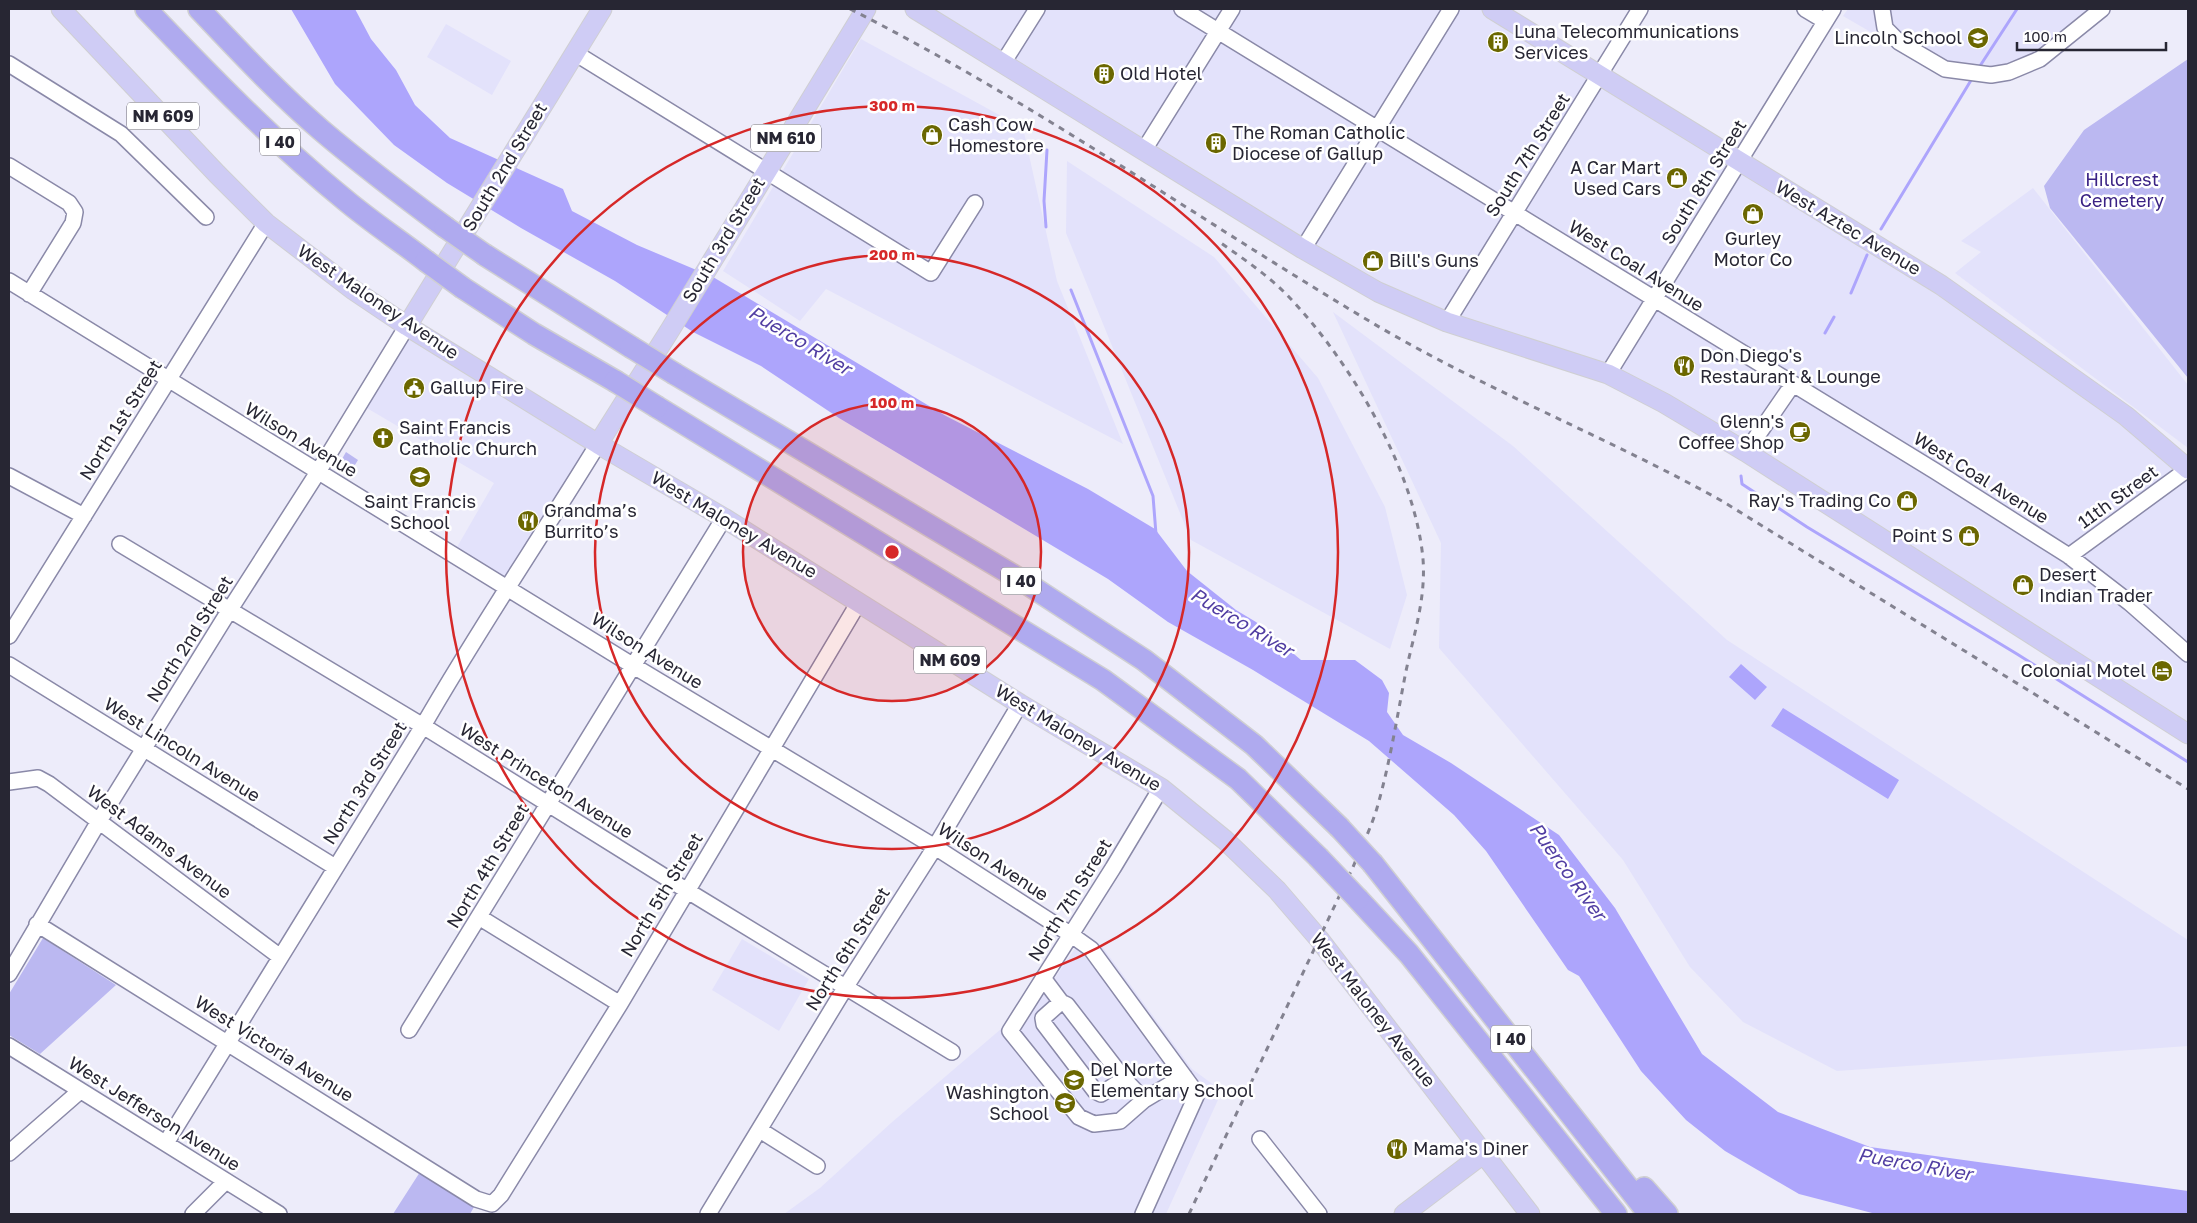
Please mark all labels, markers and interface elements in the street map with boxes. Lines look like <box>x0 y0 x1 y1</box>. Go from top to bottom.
place label: Luna Telecommunications Services <box>1514 20 1739 63</box>
scale bar <box>2017 20 2166 52</box>
place label: Lincoln School <box>1834 26 1962 48</box>
school or university icon: Lincoln School <box>1966 26 1990 50</box>
text: 100 m <box>2024 27 2067 45</box>
building icon: Luna Telecommunications Services <box>1486 30 1510 54</box>
building icon: Old Hotel <box>1092 62 1116 86</box>
place label: Old Hotel <box>1120 62 1203 84</box>
street label: South 7th Street <box>1480 89 1574 220</box>
text: 300 m <box>869 96 915 114</box>
street label: South 2nd Street <box>457 98 551 235</box>
road number: NM 609 <box>127 102 199 130</box>
place label: Cash Cow Homestore <box>948 113 1044 156</box>
street label: South 8th Street <box>1656 115 1750 248</box>
place label: The Roman Catholic Diocese of Gallup <box>1232 121 1406 164</box>
shop icon: Cash Cow Homestore <box>920 123 944 147</box>
road number: NM 610 <box>751 125 821 152</box>
road number: I 40 <box>260 128 300 156</box>
building icon: The Roman Catholic Diocese of Gallup <box>1204 131 1228 155</box>
place label: A Car Mart Used Cars <box>1570 156 1661 199</box>
shop icon: A Car Mart Used Cars <box>1665 166 1689 190</box>
park label: Hillcrest Cemetery <box>2080 168 2164 211</box>
street label: South 3rd Street <box>677 173 769 306</box>
street label: West Aztec Avenue <box>1772 175 1925 279</box>
shop icon: Gurley Motor Co <box>1741 202 1765 226</box>
street label: West Coal Avenue <box>1565 215 1708 316</box>
place label: Gurley Motor Co <box>1714 227 1792 270</box>
street label: West Maloney Avenue <box>294 239 463 363</box>
text: 200 m <box>869 245 915 263</box>
shop icon: Bill's Guns <box>1361 249 1385 273</box>
place label: Bill's Guns <box>1389 249 1479 271</box>
water label: Puerco River <box>745 300 858 380</box>
place label: Don Diego's Restaurant & Lounge <box>1700 344 1881 387</box>
restaurant icon: Don Diego's Restaurant & Lounge <box>1672 354 1696 378</box>
street label: North 1st Street <box>74 355 166 484</box>
public building icon: Gallup Fire <box>402 376 426 400</box>
place label: Gallup Fire <box>430 376 524 398</box>
text: 100 m <box>870 393 914 411</box>
street label: Wilson Avenue <box>241 397 362 481</box>
place label: Glenn's Coffee Shop <box>1678 410 1784 453</box>
place label: Saint Francis Catholic Church <box>399 416 537 459</box>
cafe icon: Glenn's Coffee Shop <box>1788 420 1812 444</box>
church icon: Saint Francis Catholic Church <box>371 426 395 450</box>
street label: West Coal Avenue <box>1910 427 2053 528</box>
street label: 11th Street <box>2073 460 2162 533</box>
school or university icon: Saint Francis School <box>408 465 432 489</box>
street label: West Maloney Avenue <box>648 466 821 582</box>
place label: Ray's Trading Co <box>1748 489 1891 511</box>
shop icon: Ray's Trading Co <box>1895 489 1919 513</box>
place label: Saint Francis School <box>364 490 476 533</box>
place label: Grandma’s Burrito’s <box>544 499 637 542</box>
restaurant icon: Grandma’s Burrito’s <box>516 509 540 533</box>
place label: Point S <box>1892 524 1953 546</box>
shop icon: Point S <box>1957 524 1981 548</box>
centre of rings <box>883 543 901 561</box>
place label: Desert Indian Trader <box>2039 563 2152 606</box>
road number: I 40 <box>1001 568 1041 594</box>
street label: North 2nd Street <box>141 571 237 706</box>
shop icon: Desert Indian Trader <box>2011 573 2035 597</box>
water label: Puerco River <box>1187 582 1300 662</box>
street label: Wilson Avenue <box>588 607 707 693</box>
road number: NM 609 <box>914 646 986 674</box>
place label: Colonial Motel <box>2021 659 2146 681</box>
hotel icon: Colonial Motel <box>2150 659 2174 683</box>
street label: West Maloney Avenue <box>992 679 1165 795</box>
street label: West Lincoln Avenue <box>100 692 265 806</box>
street label: North 3rd Street <box>318 717 411 848</box>
street label: West Princeton Avenue <box>456 718 637 843</box>
street label: West Adams Avenue <box>83 780 236 903</box>
street label: North 4th Street <box>441 799 533 932</box>
street label: Wilson Avenue <box>934 817 1053 905</box>
water label: Puerco River <box>1525 817 1613 926</box>
street label: North 5th Street <box>615 828 707 961</box>
street label: North 7th Street <box>1023 834 1116 965</box>
street label: North 6th Street <box>800 883 894 1014</box>
street label: West Maloney Avenue <box>1307 928 1441 1091</box>
street label: West Victoria Avenue <box>191 990 358 1106</box>
road number: I 40 <box>1491 1026 1531 1052</box>
street label: West Jefferson Avenue <box>65 1051 245 1175</box>
place label: Del Norte Elementary School <box>1090 1058 1254 1101</box>
school or university icon: Del Norte Elementary School <box>1062 1068 1086 1092</box>
place label: Washington School <box>946 1081 1049 1124</box>
school or university icon: Washington School <box>1053 1091 1077 1115</box>
restaurant icon: Mama's Diner <box>1385 1137 1409 1161</box>
place label: Mama's Diner <box>1413 1137 1529 1159</box>
water label: Puerco River <box>1856 1142 1976 1185</box>

